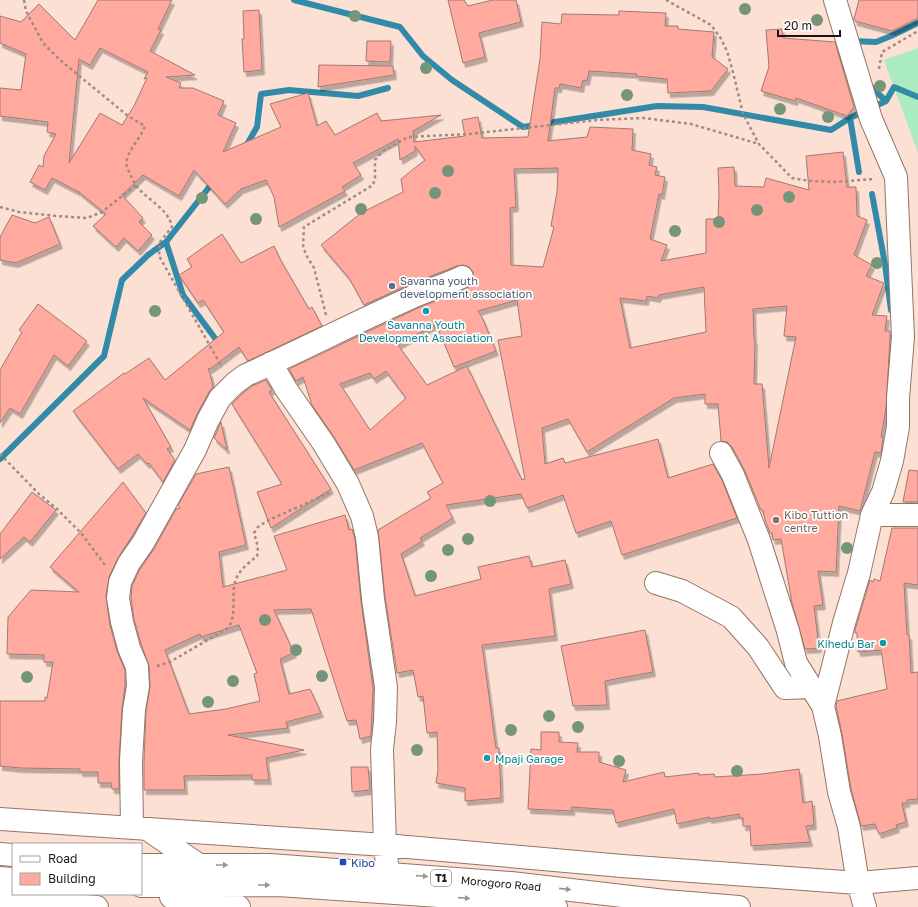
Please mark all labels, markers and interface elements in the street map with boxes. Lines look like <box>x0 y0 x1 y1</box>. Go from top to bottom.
scale bar <box>778 12 840 38</box>
text: 20 m <box>784 18 812 33</box>
place label: Savanna youth development association <box>400 274 532 300</box>
marker: Savanna youth development association <box>387 281 397 291</box>
marker: Savanna Youth Development Association <box>421 306 431 316</box>
place label: Savanna Youth Development Association <box>359 318 493 344</box>
place label: Kibo Tuttion centre <box>784 508 848 534</box>
marker: Kibo Tuttion centre <box>771 515 781 525</box>
place label: Kihedu Bar <box>817 637 876 650</box>
marker: Kihedu Bar <box>878 638 888 648</box>
place label: Mpaji Garage <box>495 752 564 765</box>
marker: Mpaji Garage <box>482 753 492 763</box>
legend <box>12 843 142 895</box>
text: Road <box>48 851 77 866</box>
place label: Kibo <box>351 856 375 869</box>
marker: Kibo <box>338 857 348 867</box>
one-way arrow <box>216 862 229 868</box>
road number: T1 <box>431 870 451 886</box>
text: Building <box>48 871 96 886</box>
one-way arrow <box>416 873 428 880</box>
street label: Morogoro Road <box>460 873 542 893</box>
one-way arrow <box>258 882 271 888</box>
one-way arrow <box>559 885 571 892</box>
one-way arrow <box>458 894 470 901</box>

